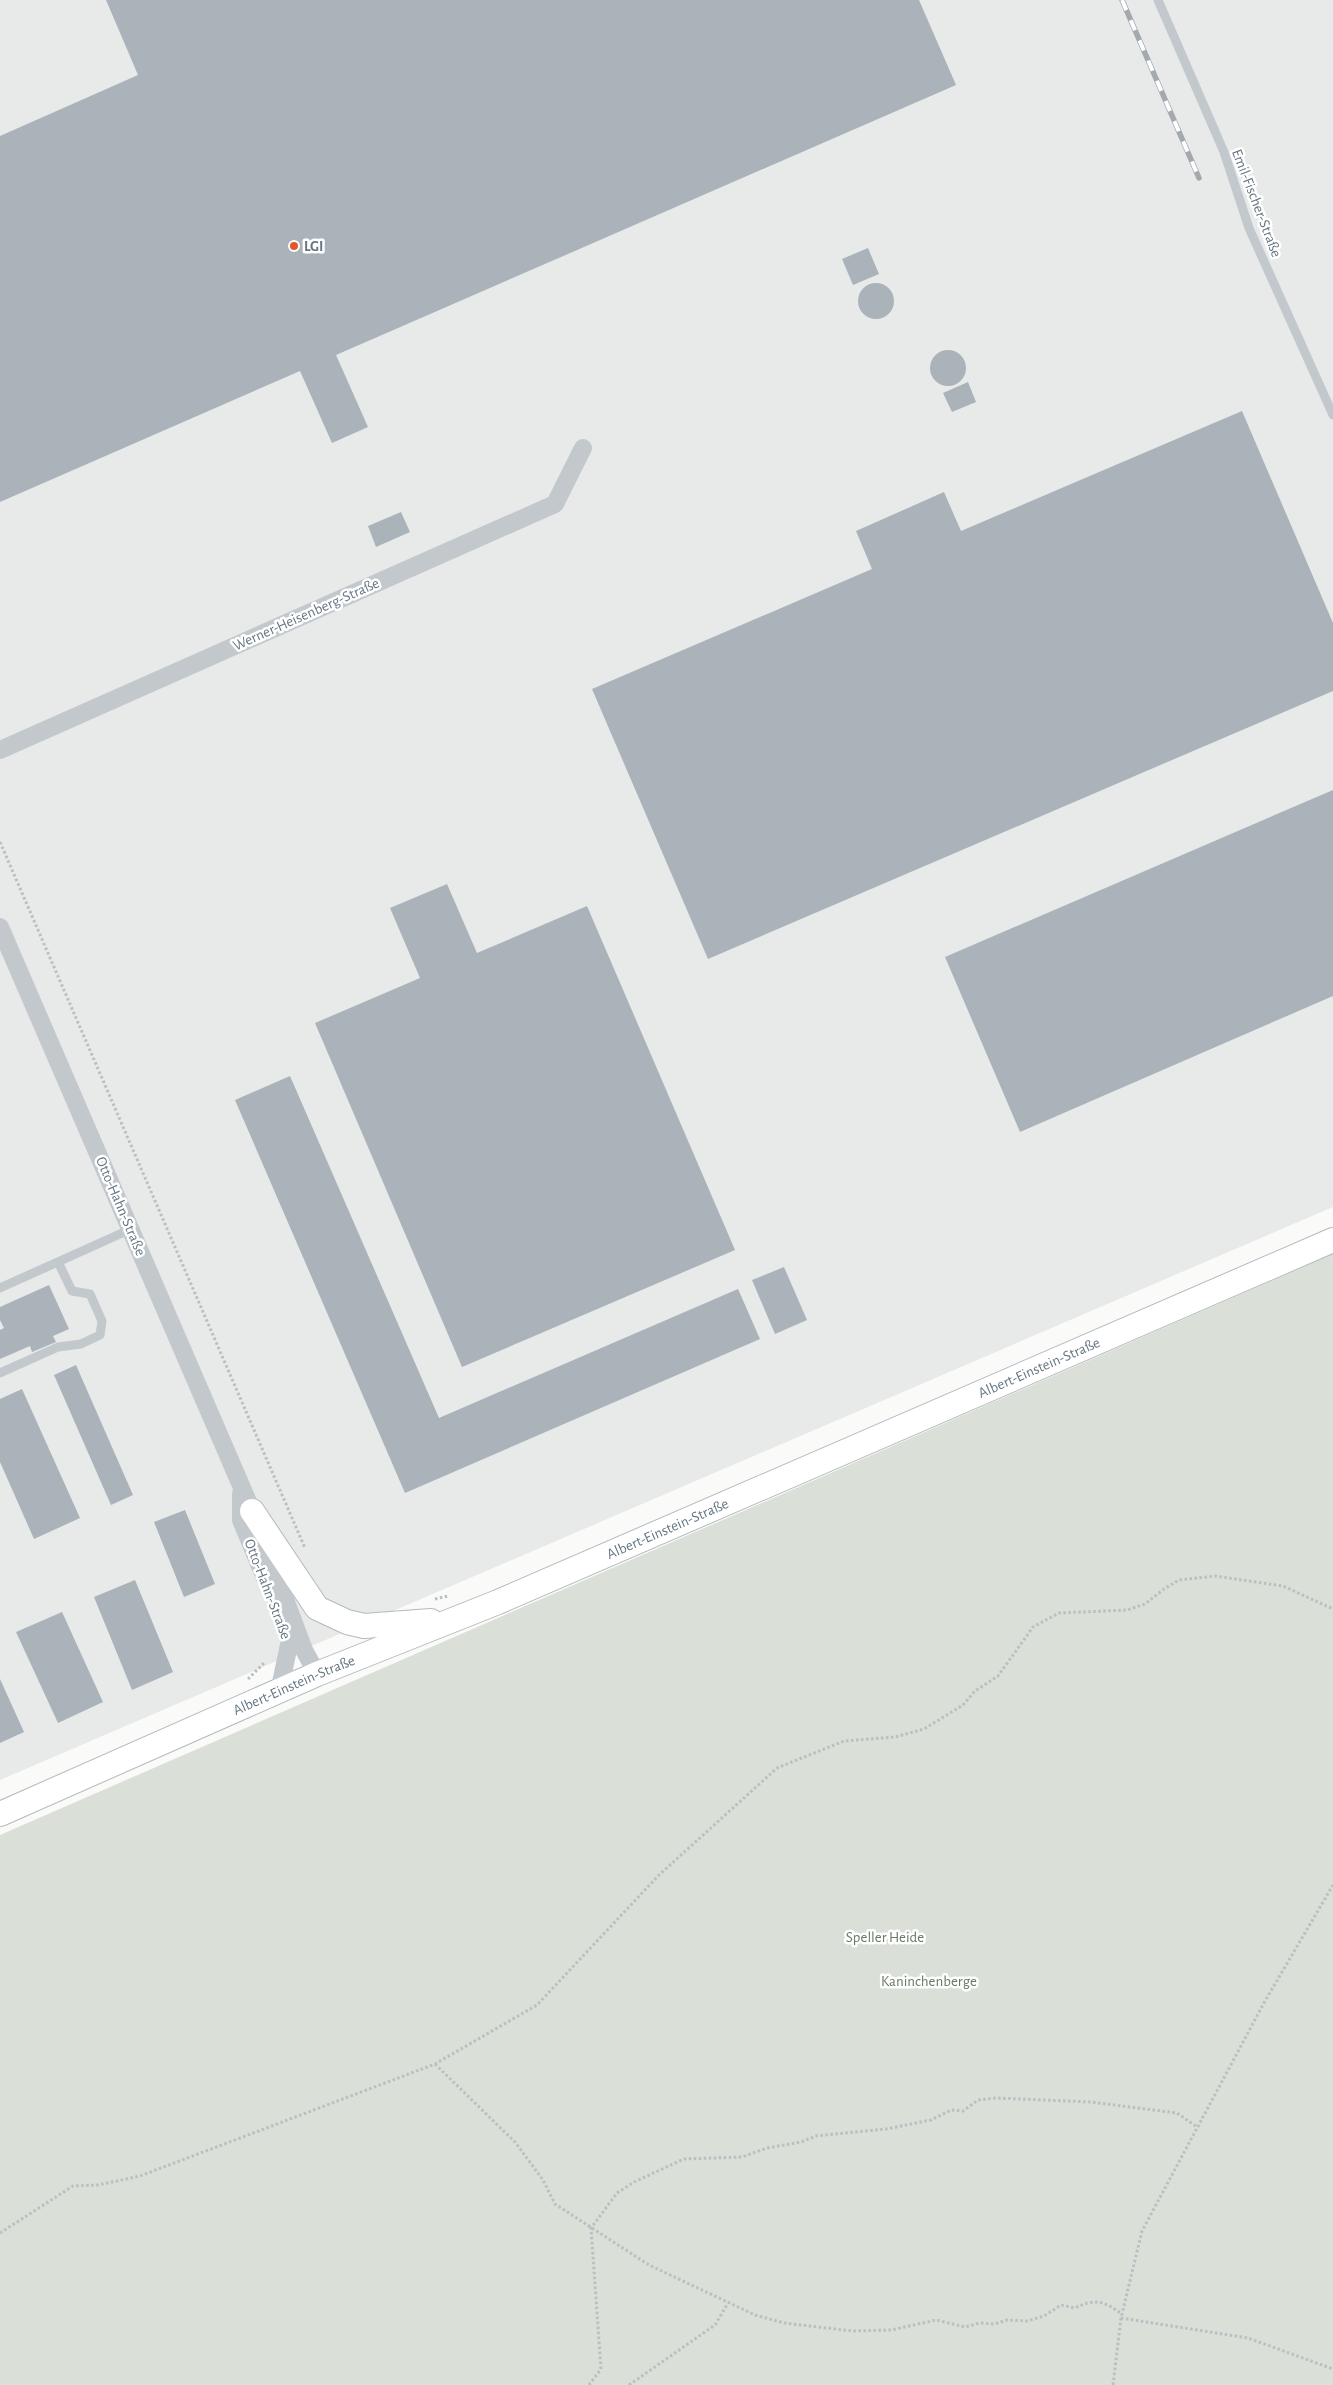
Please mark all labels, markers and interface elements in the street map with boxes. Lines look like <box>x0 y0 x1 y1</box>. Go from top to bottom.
street label: Emil-Fischer-Straße <box>1229 147 1284 259</box>
place label: LGI <box>304 239 323 254</box>
marker: LGI <box>288 240 300 252</box>
street label: Werner-Heisenberg-Straße <box>231 575 382 654</box>
street label: Otto-Hahn-Straße <box>93 1154 148 1258</box>
street label: Albert-Einstein-Straße <box>976 1335 1102 1401</box>
street label: Albert-Einstein-Straße <box>605 1496 731 1562</box>
street label: Otto-Hahn-Straße <box>242 1537 294 1641</box>
street label: Albert-Einstein-Straße <box>231 1653 357 1718</box>
park label: Speller Heide <box>846 1930 924 1945</box>
park label: Kaninchenberge <box>881 1974 977 1989</box>

